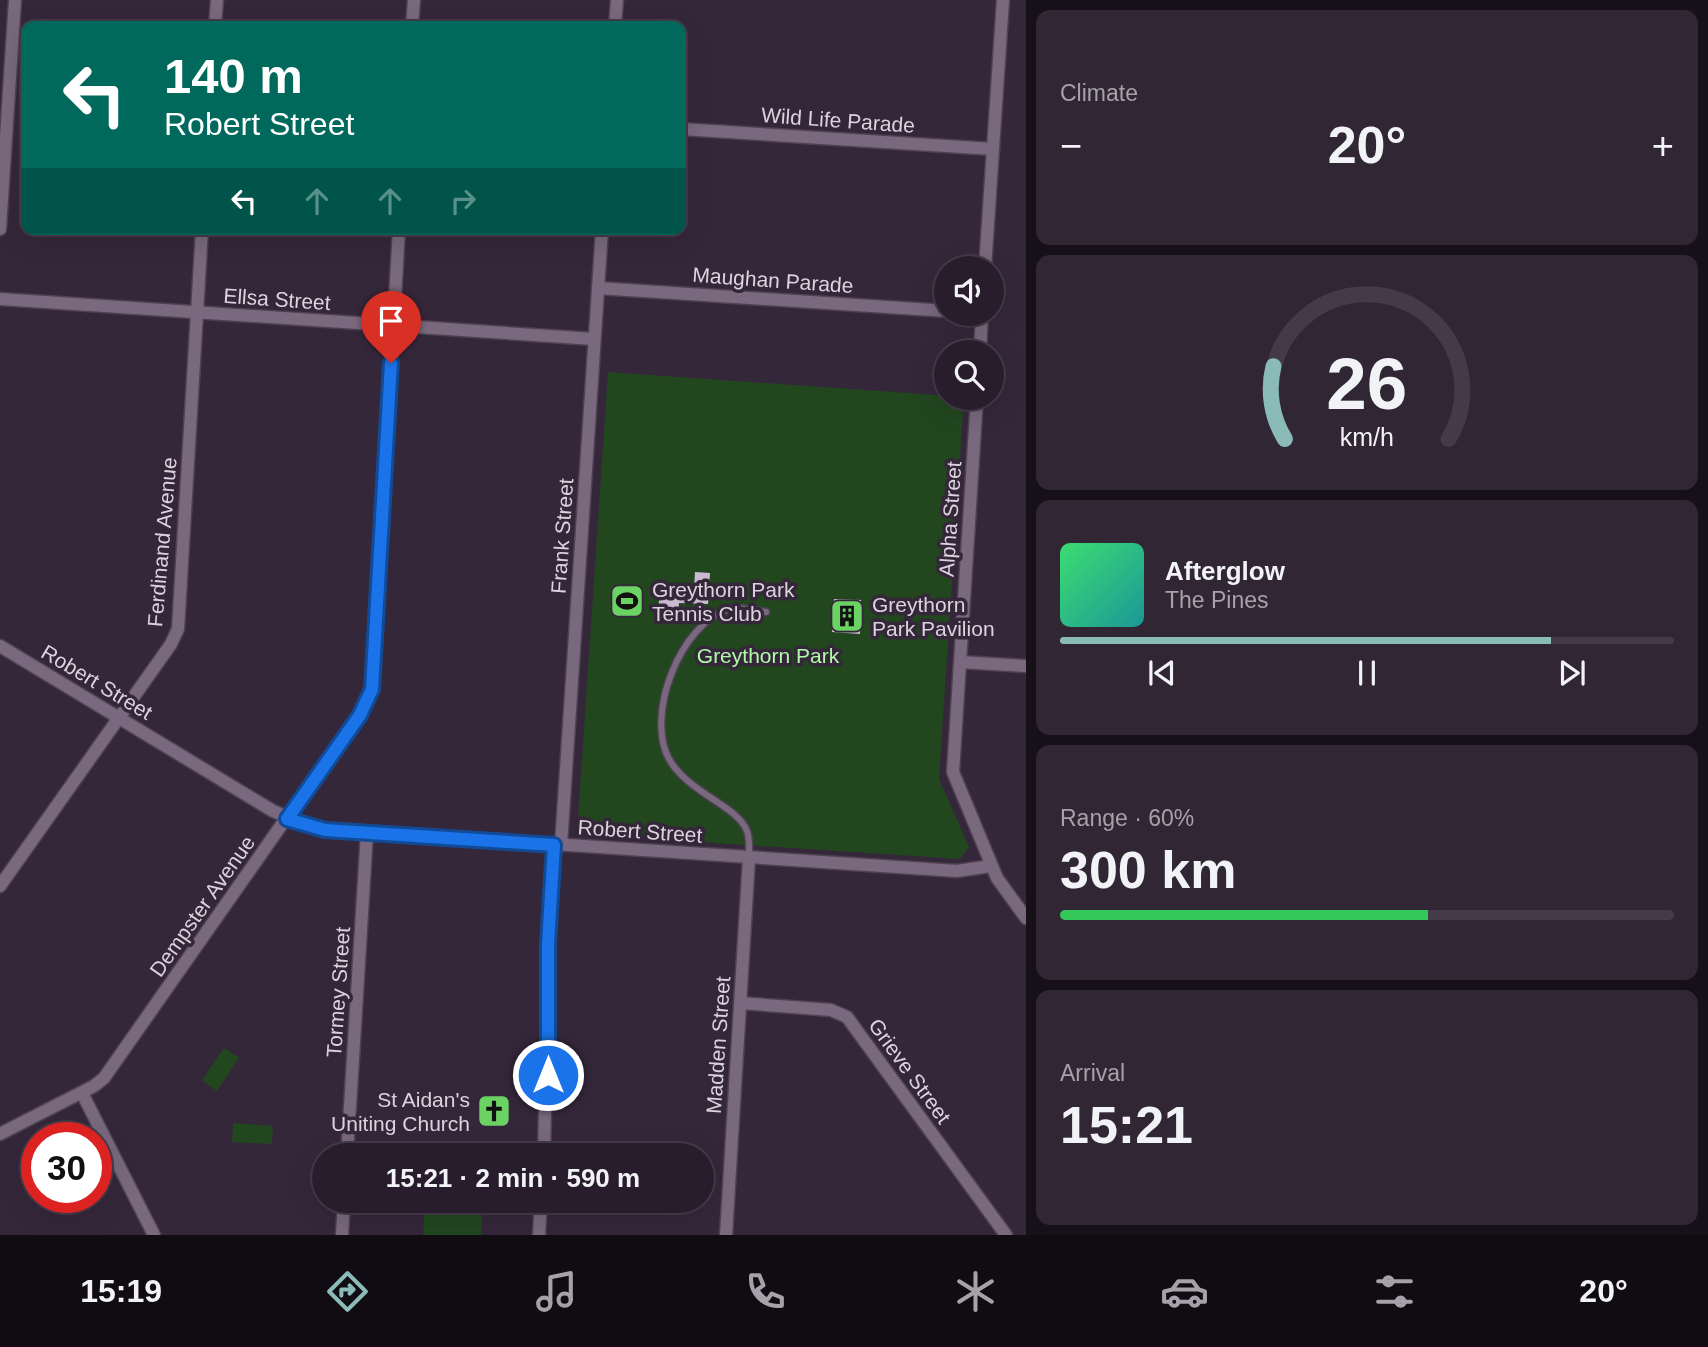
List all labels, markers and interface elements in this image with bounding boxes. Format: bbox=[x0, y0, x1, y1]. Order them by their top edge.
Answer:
icon: left bbox=[49, 49, 140, 140]
text: 140 m bbox=[164, 49, 303, 103]
text: Climate bbox=[1060, 80, 1138, 106]
street label: Wild Life Parade bbox=[760, 103, 916, 137]
text: Robert Street bbox=[164, 106, 354, 142]
text: 20° bbox=[1328, 116, 1406, 174]
text: − bbox=[1060, 125, 1082, 167]
text: + bbox=[1652, 125, 1674, 167]
icon: left bbox=[225, 182, 263, 220]
icon: ahead bbox=[298, 182, 336, 220]
icon: ahead bbox=[371, 182, 409, 220]
icon: right bbox=[444, 182, 482, 220]
map controls bbox=[934, 256, 1004, 410]
button: sound bbox=[934, 256, 1004, 326]
street label: Maughan Parade bbox=[692, 263, 854, 297]
street label: Ellsa Street bbox=[223, 284, 332, 314]
pin bbox=[361, 291, 421, 363]
icon: arrive bbox=[372, 302, 410, 340]
button: search bbox=[934, 340, 1004, 410]
text: 26 bbox=[1327, 343, 1407, 424]
text: km/h bbox=[1340, 422, 1394, 450]
street label: Ferdinand Avenue bbox=[143, 456, 181, 628]
street label: Alpha Street bbox=[934, 460, 966, 577]
street label: Frank Street bbox=[546, 477, 578, 594]
text: Afterglow bbox=[1165, 556, 1285, 586]
place label: Greythorn Park Tennis Club bbox=[652, 578, 795, 625]
sports icon: Greythorn Park Tennis Club bbox=[608, 582, 646, 620]
text: The Pines bbox=[1165, 587, 1269, 613]
place label: Greythorn Park Pavilion bbox=[872, 593, 995, 640]
building icon: Greythorn Park Pavilion bbox=[828, 597, 866, 635]
street label: Robert Street bbox=[38, 640, 157, 724]
park label: Greythorn Park bbox=[697, 644, 840, 667]
icon: previous bbox=[1143, 654, 1181, 692]
icon: pause bbox=[1348, 654, 1386, 692]
icon: next bbox=[1553, 654, 1591, 692]
text: Range · 60% bbox=[1060, 805, 1194, 831]
street label: Robert Street bbox=[577, 815, 703, 847]
street label: Dempster Avenue bbox=[145, 831, 259, 981]
text: 300 km bbox=[1060, 841, 1236, 899]
street label: Tormey Street bbox=[322, 926, 354, 1058]
street label: Madden Street bbox=[702, 975, 734, 1115]
street label: Grieve Street bbox=[864, 1014, 956, 1128]
position arrow bbox=[511, 1038, 585, 1112]
text: Arrival bbox=[1060, 1060, 1125, 1086]
place label: St Aidan's Uniting Church bbox=[331, 1088, 470, 1135]
church icon: St Aidan's Uniting Church bbox=[475, 1092, 513, 1130]
text: 15:21 bbox=[1060, 1096, 1193, 1154]
speed limit sign: 30 bbox=[21, 1122, 112, 1213]
text: 15:21 · 2 min · 590 m bbox=[386, 1163, 640, 1193]
icon: directions bbox=[323, 1267, 372, 1316]
icon: music bbox=[532, 1267, 581, 1316]
icon: phone bbox=[741, 1267, 790, 1316]
icon: climate bbox=[951, 1267, 1000, 1316]
icon: car bbox=[1160, 1267, 1209, 1316]
icon: filters bbox=[1370, 1267, 1419, 1316]
text: 15:19 bbox=[80, 1273, 162, 1309]
text: 20° bbox=[1579, 1273, 1628, 1309]

